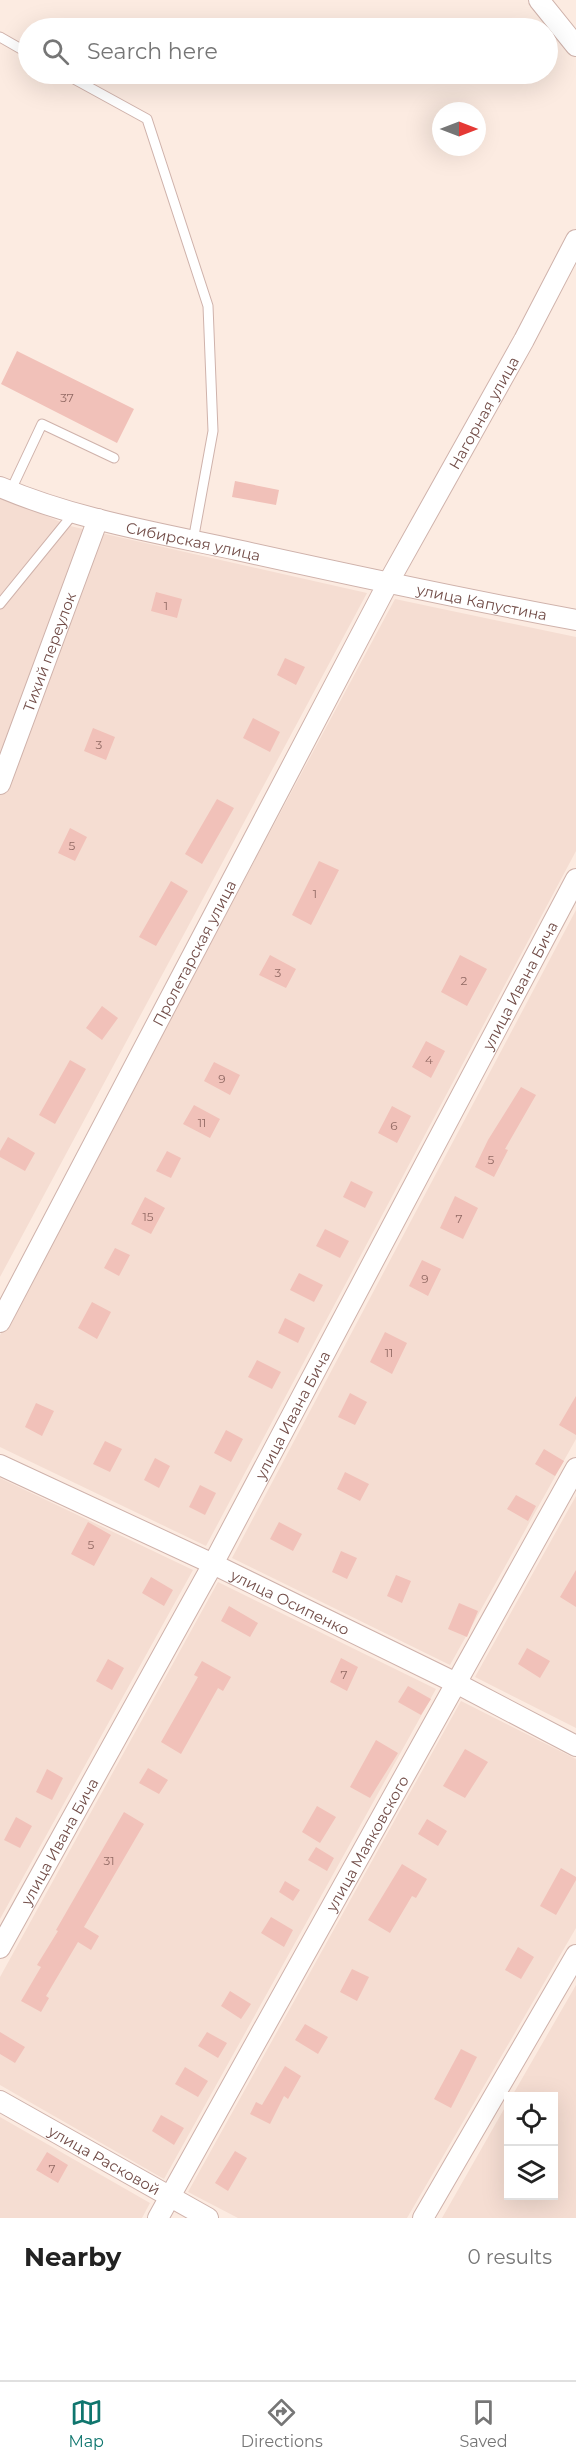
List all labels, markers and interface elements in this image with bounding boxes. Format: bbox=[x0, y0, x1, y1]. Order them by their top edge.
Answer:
search box bbox=[18, 18, 558, 84]
icon: search bbox=[39, 35, 72, 68]
text: Search here bbox=[87, 38, 218, 65]
north arrow bbox=[432, 102, 486, 156]
street label: Нагорная улица bbox=[444, 353, 523, 472]
house number: 37 bbox=[60, 390, 74, 405]
street label: Сибирская улица bbox=[124, 517, 262, 564]
street label: улица Капустина bbox=[414, 579, 549, 624]
street label: Тихий переулок bbox=[18, 589, 80, 714]
house number: 1 bbox=[164, 598, 168, 613]
house number: 3 bbox=[96, 737, 103, 752]
house number: 5 bbox=[69, 838, 76, 853]
street label: Пролетарская улица bbox=[148, 876, 240, 1029]
house number: 1 bbox=[313, 886, 317, 901]
street label: улица Ивана Бича bbox=[477, 918, 561, 1054]
house number: 3 bbox=[275, 965, 282, 980]
house number: 2 bbox=[461, 973, 468, 988]
house number: 4 bbox=[425, 1052, 433, 1067]
house number: 9 bbox=[218, 1071, 226, 1086]
house number: 11 bbox=[198, 1115, 206, 1130]
house number: 6 bbox=[390, 1118, 398, 1133]
house number: 5 bbox=[488, 1152, 495, 1167]
house number: 15 bbox=[142, 1209, 154, 1224]
house number: 7 bbox=[455, 1211, 463, 1226]
house number: 9 bbox=[421, 1271, 429, 1286]
house number: 11 bbox=[385, 1345, 393, 1360]
street label: улица Ивана Бича bbox=[250, 1347, 334, 1483]
house number: 5 bbox=[88, 1537, 95, 1552]
street label: улица Осипенко bbox=[227, 1564, 353, 1639]
house number: 7 bbox=[340, 1667, 348, 1682]
street label: улица Маяковского bbox=[321, 1772, 412, 1916]
street label: улица Ивана Бича bbox=[16, 1774, 102, 1909]
house number: 31 bbox=[103, 1853, 115, 1868]
map controls bbox=[504, 2092, 558, 2200]
button: locate bbox=[504, 2092, 558, 2146]
street label: улица Расковой bbox=[44, 2120, 164, 2199]
button: layers bbox=[504, 2146, 558, 2200]
house number: 7 bbox=[48, 2161, 56, 2176]
text: Nearby bbox=[24, 2241, 121, 2273]
text: 0 results bbox=[467, 2245, 552, 2269]
tab: Map bbox=[68, 2396, 104, 2451]
tab: Directions bbox=[241, 2396, 323, 2451]
tab: Saved bbox=[460, 2396, 508, 2451]

